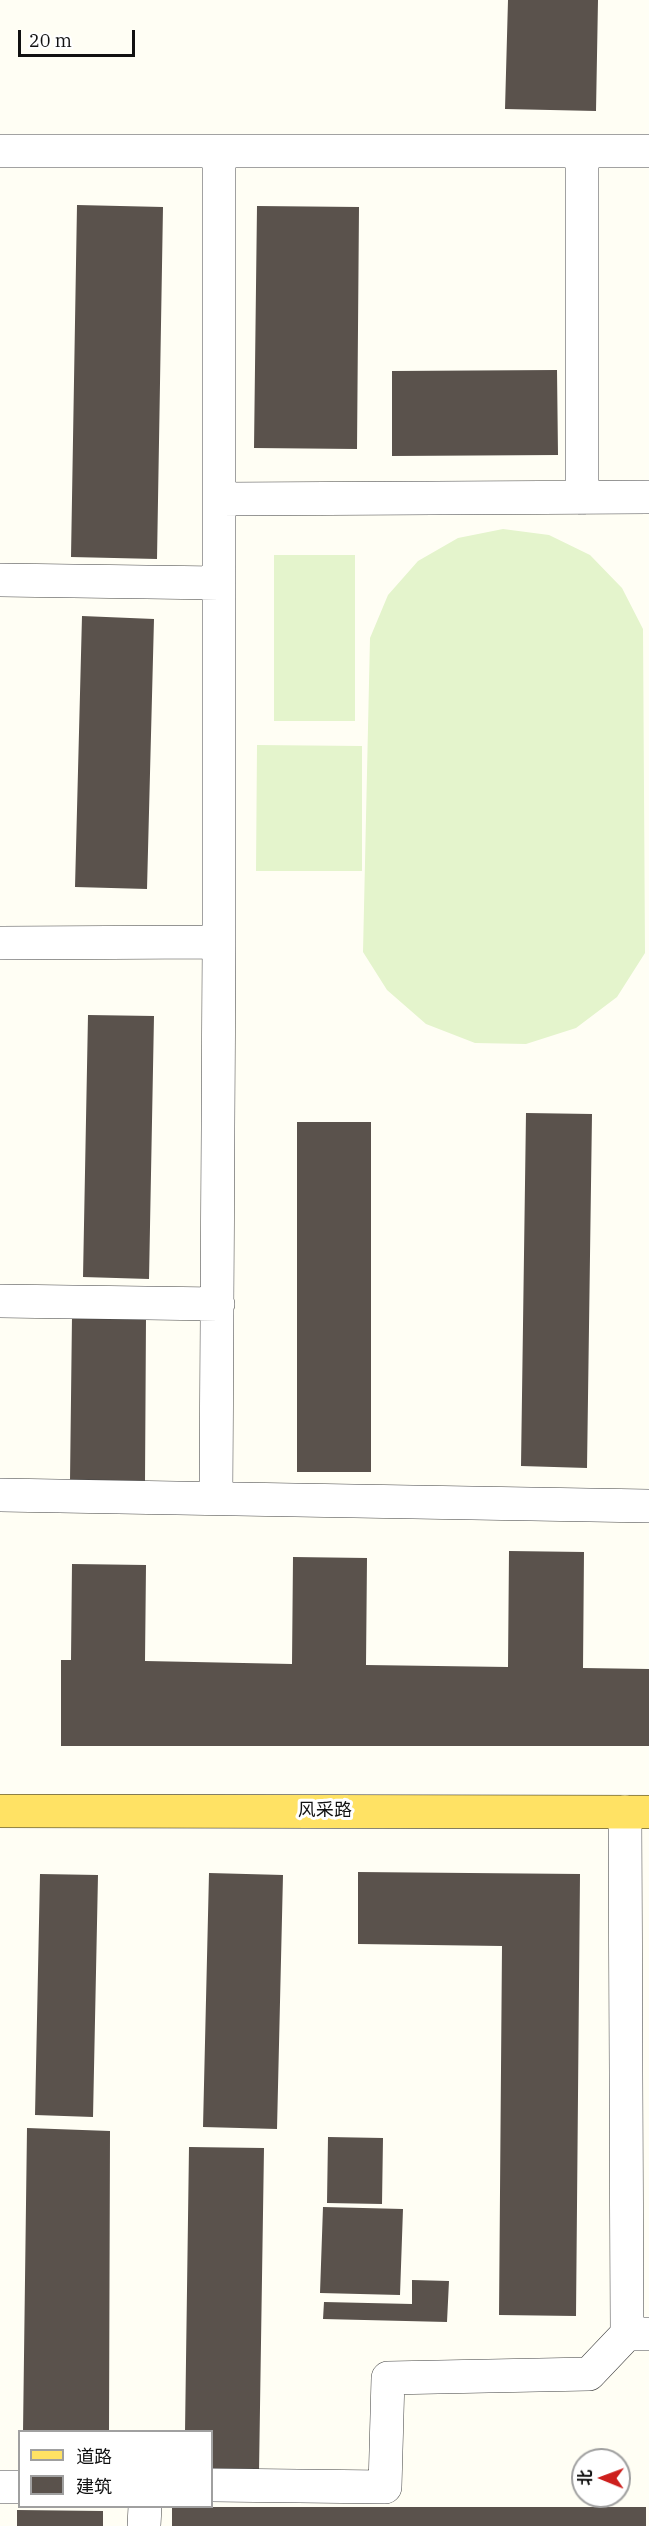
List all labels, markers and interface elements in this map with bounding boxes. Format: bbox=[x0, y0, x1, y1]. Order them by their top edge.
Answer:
scale bar bbox=[21, 18, 138, 56]
text: 20 m bbox=[29, 29, 72, 52]
street label: 风采路 bbox=[298, 1800, 352, 1822]
legend bbox=[18, 2430, 213, 2508]
text: 道路 bbox=[76, 2445, 112, 2468]
north arrow bbox=[571, 2448, 631, 2508]
text: 北 bbox=[575, 2470, 595, 2486]
text: 建筑 bbox=[76, 2475, 112, 2498]

